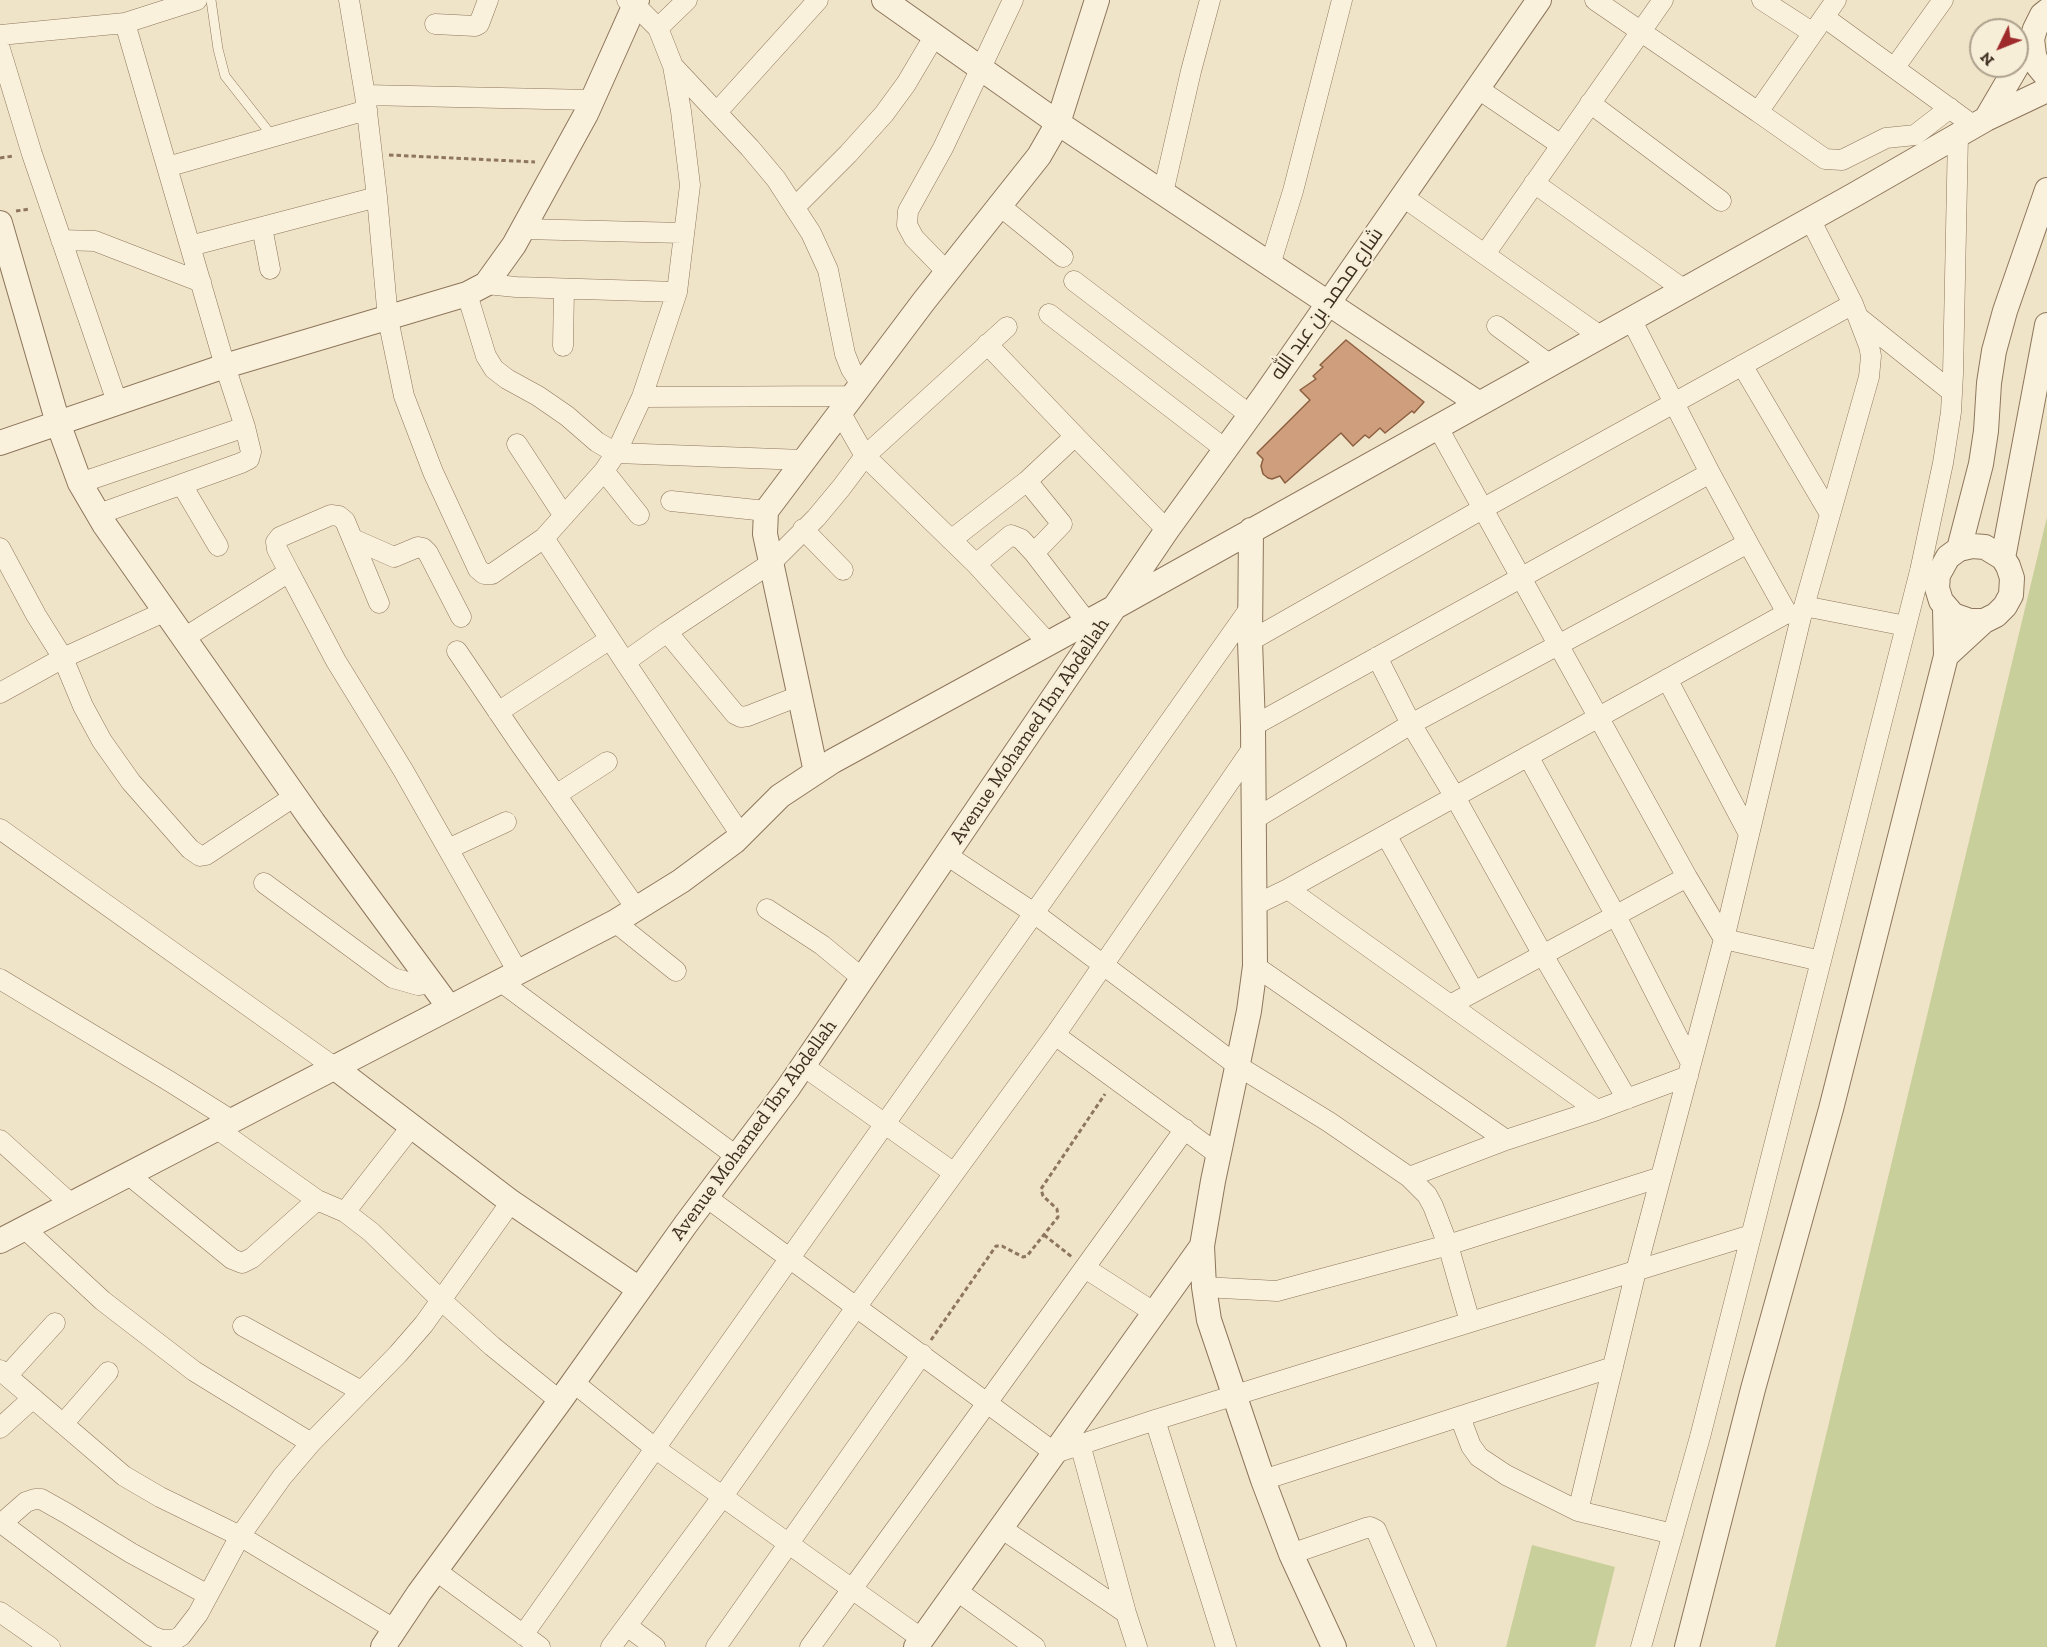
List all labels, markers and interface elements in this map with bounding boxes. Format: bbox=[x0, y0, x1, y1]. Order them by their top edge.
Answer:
north arrow bbox=[1969, 18, 2029, 78]
text: N bbox=[1976, 48, 1998, 70]
street label: شارع محمد بن عبد الله bbox=[1265, 223, 1389, 385]
street label: Avenue Mohamed Ibn Abdellah bbox=[945, 614, 1115, 848]
street label: Avenue Mohamed Ibn Abdellah bbox=[666, 1015, 842, 1245]

